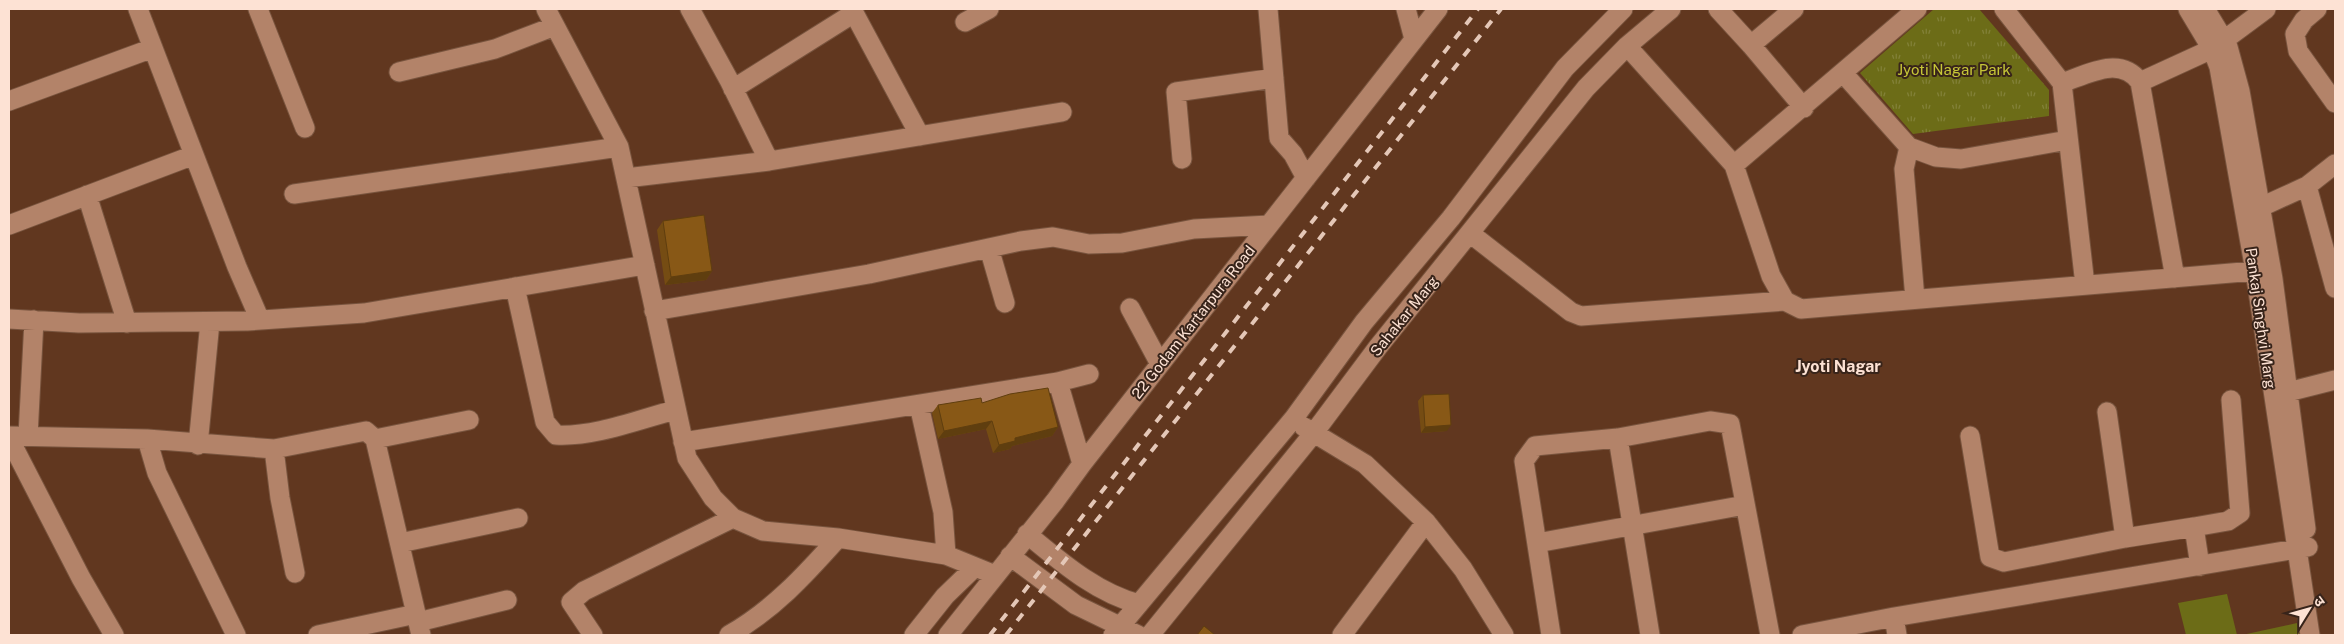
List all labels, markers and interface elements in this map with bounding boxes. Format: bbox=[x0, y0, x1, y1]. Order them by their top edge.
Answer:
park label: Jyoti Nagar Park bbox=[1897, 61, 2011, 78]
street label: 22 Godam Kartarpura Road bbox=[1128, 242, 1258, 402]
street label: Pankaj Singhvi Marg bbox=[2243, 246, 2279, 390]
street label: Sahakar Marg bbox=[1367, 273, 1441, 359]
district label: Jyoti Nagar bbox=[1795, 357, 1881, 376]
north arrow bbox=[2284, 584, 2334, 634]
text: उ bbox=[2311, 593, 2329, 610]

